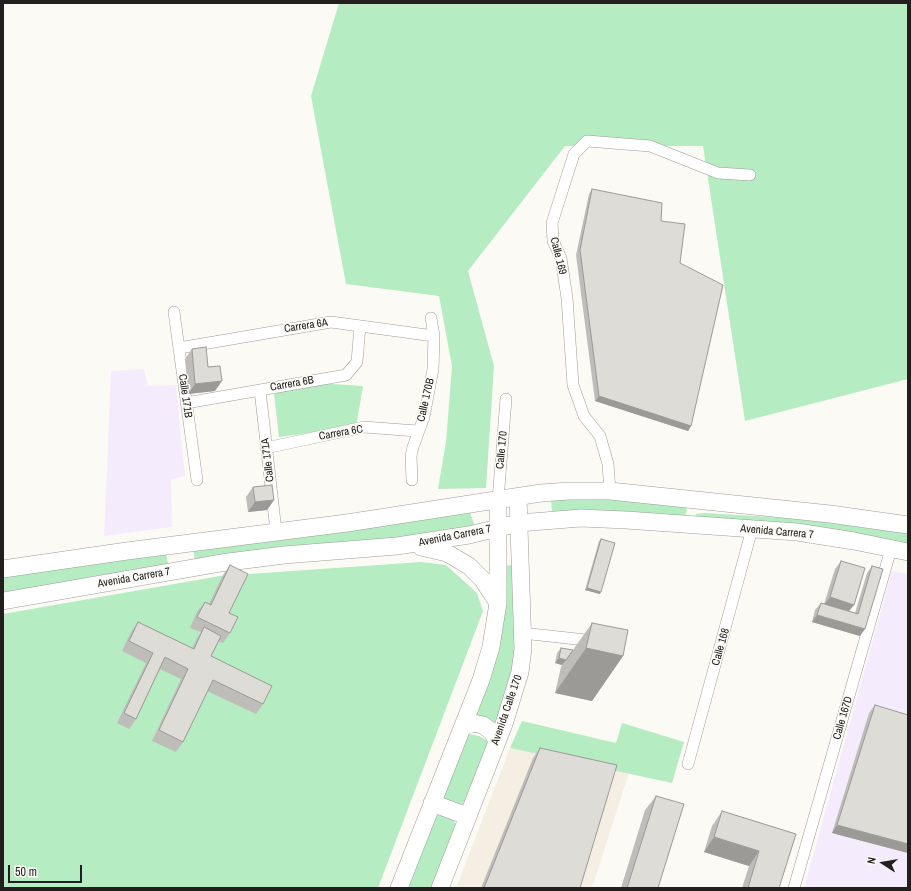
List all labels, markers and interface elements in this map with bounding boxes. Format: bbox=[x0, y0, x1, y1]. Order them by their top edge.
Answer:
street label: Calle 169 bbox=[547, 236, 569, 276]
street label: Carrera 6A bbox=[283, 316, 329, 336]
street label: Calle 171B bbox=[175, 373, 195, 419]
street label: Carrera 6B bbox=[269, 374, 315, 394]
street label: Calle 170B bbox=[415, 377, 437, 423]
street label: Carrera 6C bbox=[318, 423, 364, 443]
street label: Calle 170 bbox=[494, 430, 510, 470]
street label: Calle 171A bbox=[259, 437, 277, 483]
street label: Avenida Carrera 7 bbox=[740, 522, 814, 542]
street label: Avenida Carrera 7 bbox=[418, 523, 492, 549]
street label: Avenida Carrera 7 bbox=[97, 565, 171, 591]
street label: Calle 168 bbox=[709, 627, 733, 667]
street label: Avenida Calle 170 bbox=[489, 673, 525, 747]
street label: Calle 167D bbox=[831, 695, 855, 741]
north arrow bbox=[863, 843, 903, 883]
text: N bbox=[864, 856, 879, 865]
scale bar bbox=[10, 857, 84, 883]
text: 50 m bbox=[15, 864, 37, 880]

